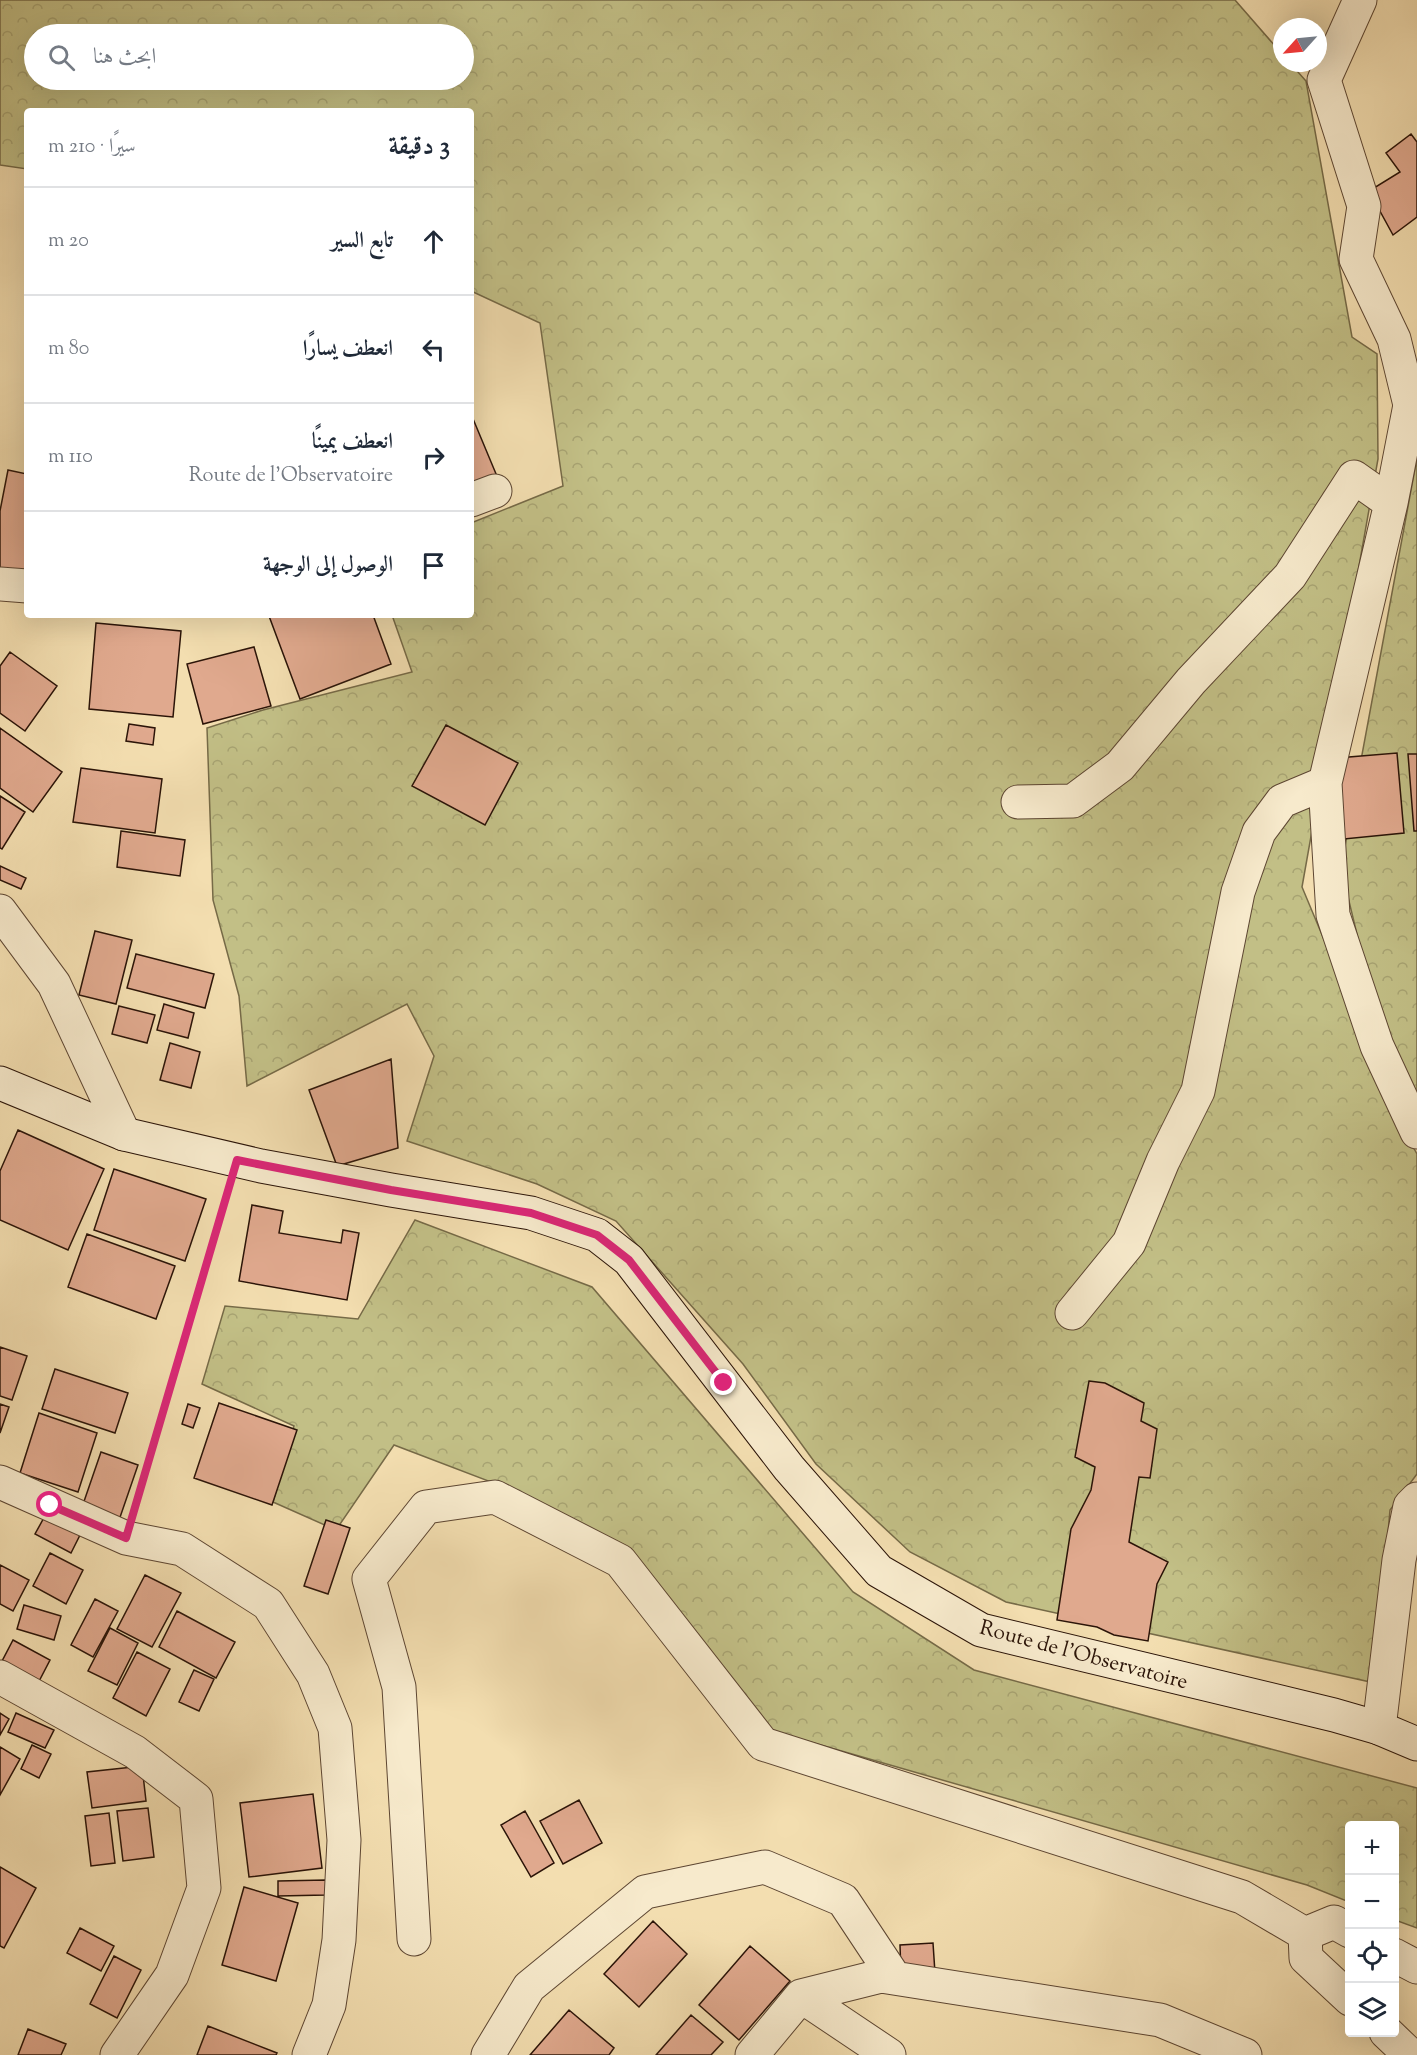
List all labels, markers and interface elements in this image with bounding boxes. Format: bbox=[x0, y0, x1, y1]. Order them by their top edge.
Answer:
north arrow bbox=[1273, 18, 1327, 72]
search box bbox=[24, 24, 474, 90]
icon: search bbox=[45, 41, 78, 74]
text: ابحث هنا bbox=[93, 42, 156, 74]
text: 3 دقيقة bbox=[389, 129, 450, 166]
text: سيرًا · 210 m bbox=[48, 133, 136, 162]
icon: ahead bbox=[417, 225, 450, 258]
text: تابع السير bbox=[331, 226, 393, 258]
text: 20 m bbox=[48, 227, 89, 256]
icon: left bbox=[417, 333, 450, 366]
text: انعطف يسارًا bbox=[303, 334, 393, 366]
text: 80 m bbox=[48, 335, 89, 364]
text: انعطف يمينًا bbox=[312, 427, 393, 459]
icon: right bbox=[417, 441, 450, 474]
text: 110 m bbox=[48, 443, 93, 472]
text: Route de l'Observatoire bbox=[189, 462, 393, 491]
icon: arrive bbox=[417, 549, 450, 582]
text: الوصول إلى الوجهة bbox=[263, 550, 393, 582]
route end bbox=[710, 1369, 736, 1395]
route start bbox=[36, 1491, 62, 1517]
street label: Route de l'Observatoire bbox=[976, 1614, 1191, 1698]
map controls bbox=[1345, 1821, 1399, 2037]
button: + bbox=[1345, 1821, 1399, 1875]
button: − bbox=[1345, 1875, 1399, 1929]
button: locate bbox=[1345, 1929, 1399, 1983]
button: layers bbox=[1345, 1983, 1399, 2037]

